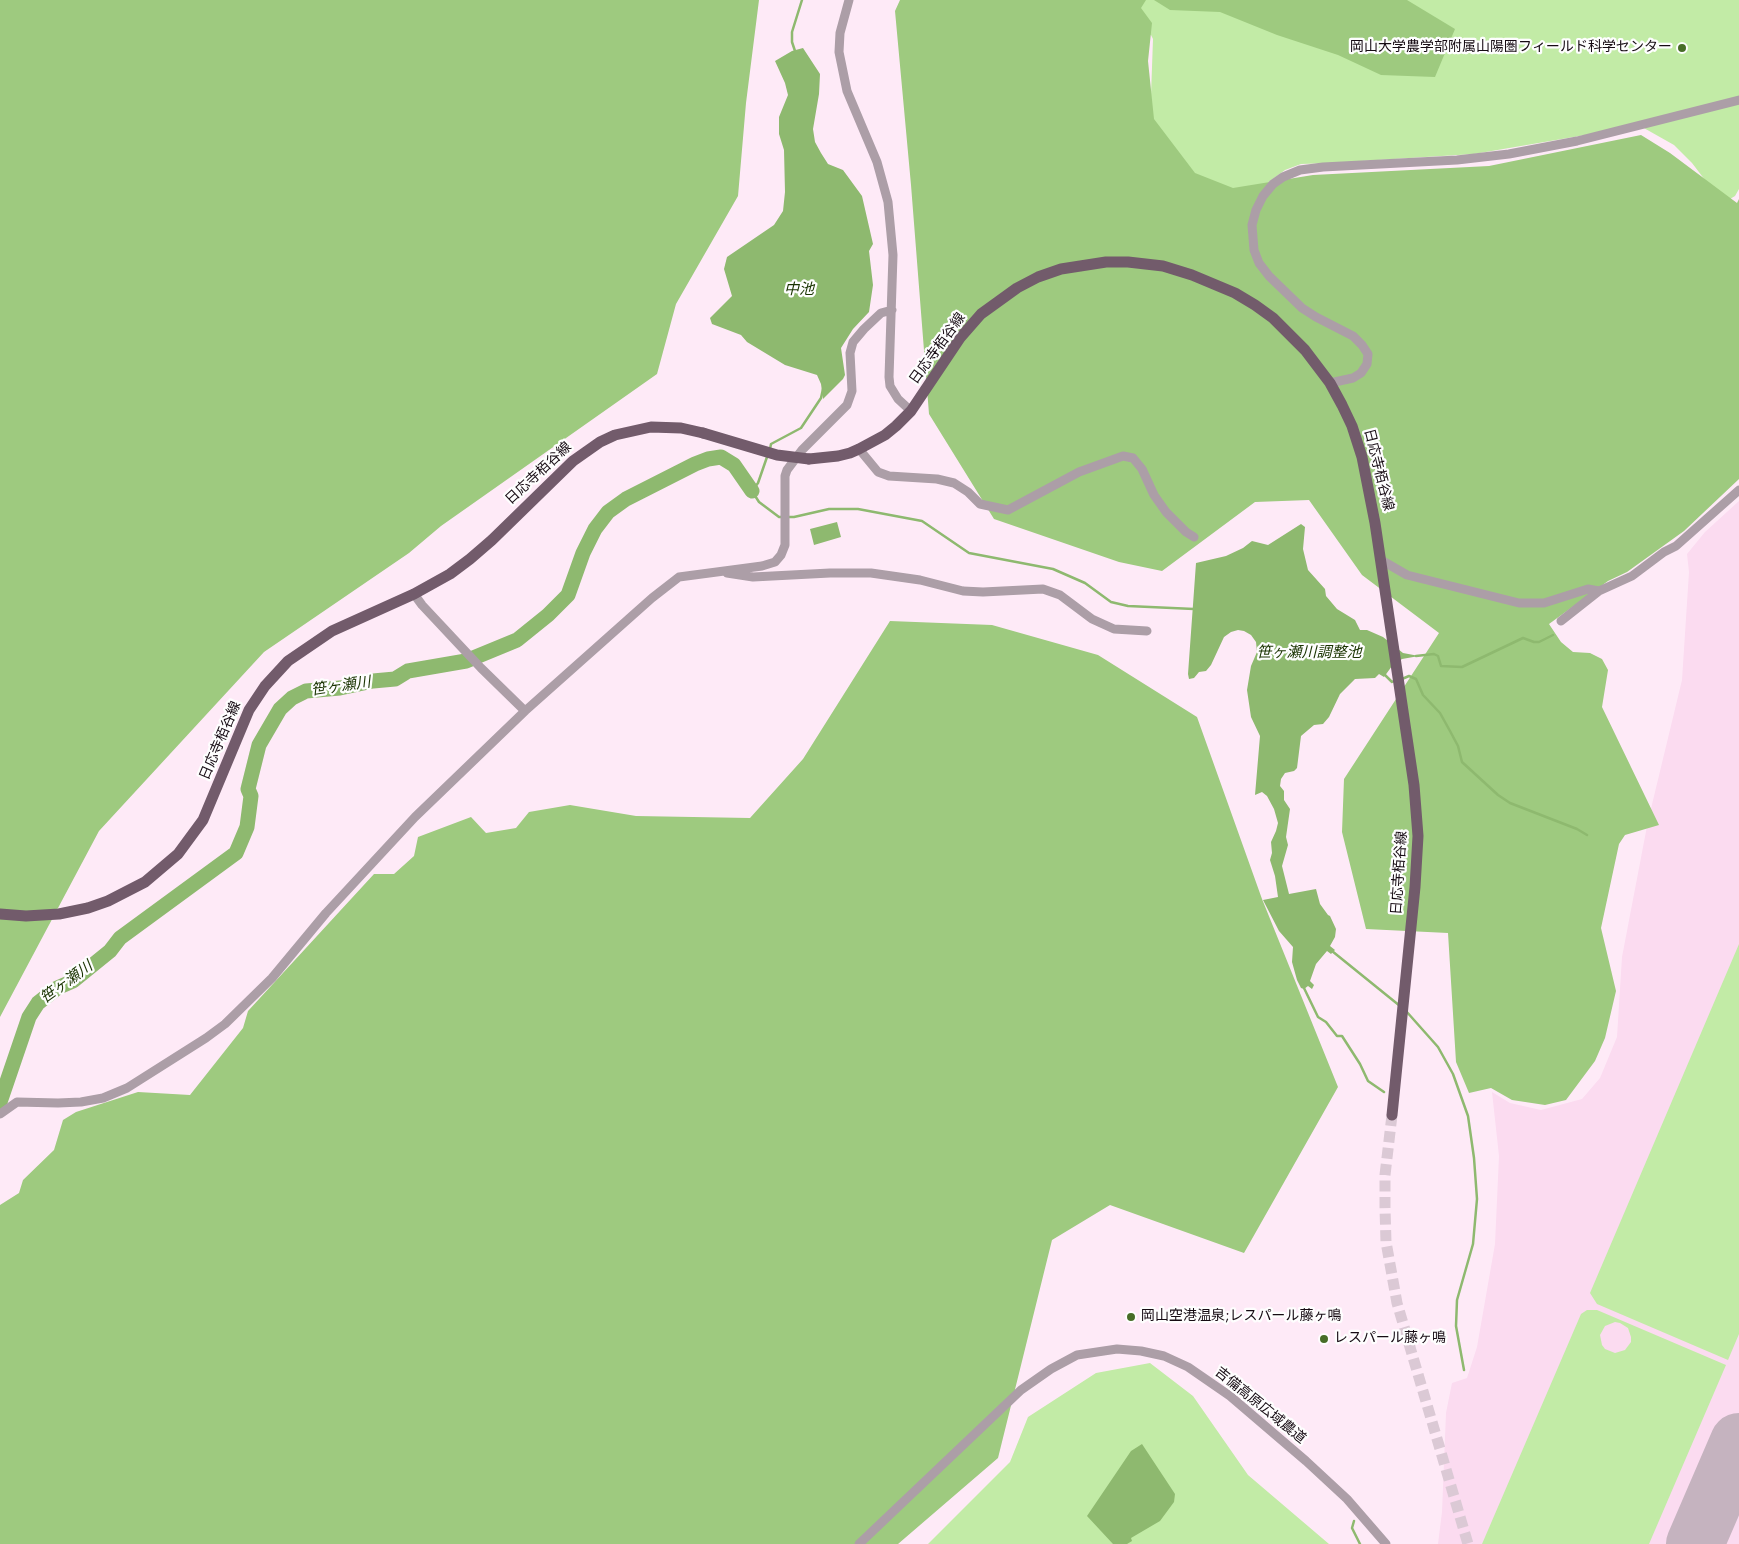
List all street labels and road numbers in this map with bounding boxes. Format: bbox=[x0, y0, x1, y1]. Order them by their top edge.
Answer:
street label: 日応寺栢谷線 bbox=[907, 310, 969, 388]
street label: 日応寺栢谷線 bbox=[1360, 427, 1396, 513]
street label: 日応寺栢谷線 bbox=[503, 439, 575, 509]
street label: 日応寺栢谷線 bbox=[197, 699, 245, 783]
street label: 日応寺栢谷線 bbox=[1389, 831, 1411, 915]
street label: 吉備高原広域農道 bbox=[1211, 1364, 1309, 1448]

